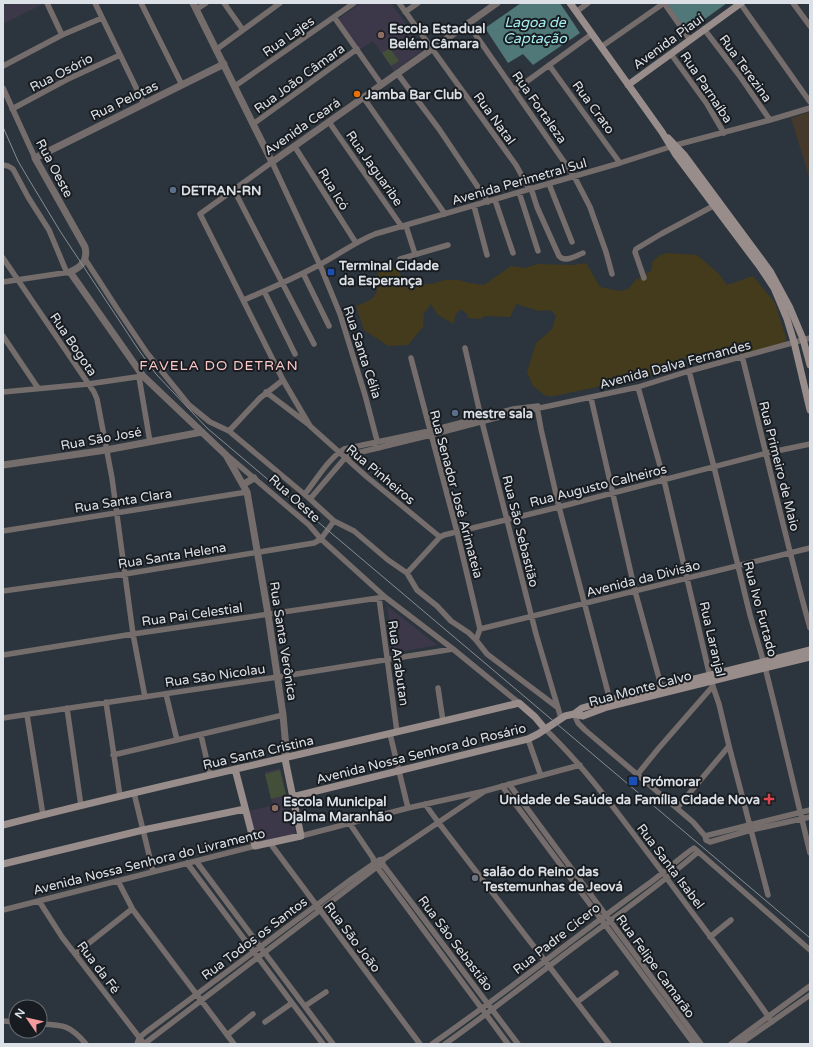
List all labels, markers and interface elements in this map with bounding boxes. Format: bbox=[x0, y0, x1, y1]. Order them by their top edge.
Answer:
street label: Avenida Piauí bbox=[630, 11, 707, 73]
street label: Rua Lajes bbox=[260, 13, 318, 60]
water label: Lagoa de Captação bbox=[503, 14, 568, 47]
place label: Escola Estadual Belém Câmara bbox=[389, 21, 486, 52]
marker: Escola Estadual Belém Câmara bbox=[376, 30, 386, 40]
street label: Rua Terezina bbox=[715, 32, 775, 105]
street label: Rua João Câmara bbox=[251, 41, 348, 117]
street label: Rua Parnaíba bbox=[676, 49, 736, 126]
street label: Rua Osório bbox=[27, 50, 96, 96]
street label: Rua Fortaleza bbox=[508, 68, 570, 147]
street label: Rua Pelotas bbox=[88, 78, 161, 124]
street label: Rua Crato bbox=[569, 78, 618, 137]
place label: Jamba Bar Club bbox=[364, 87, 462, 103]
marker: Jamba Bar Club bbox=[352, 89, 362, 99]
street label: Rua Natal bbox=[470, 89, 519, 148]
street label: Avenida Ceará bbox=[261, 95, 344, 159]
street label: Rua Jaguaribe bbox=[342, 128, 406, 209]
street label: Rua Oeste bbox=[32, 136, 76, 200]
street label: Avenida Perimetral Sul bbox=[450, 155, 589, 209]
street label: Rua Icó bbox=[314, 166, 352, 213]
place label: DETRAN-RN bbox=[181, 183, 261, 199]
marker: DETRAN-RN bbox=[168, 185, 178, 195]
place label: Terminal Cidade da Esperança bbox=[338, 258, 439, 289]
marker: Terminal Cidade da Esperança bbox=[326, 267, 336, 277]
street label: Rua Santa Célia bbox=[340, 304, 385, 401]
street label: Rua Bogota bbox=[46, 310, 100, 379]
street label: Avenida Dalva Fernandes bbox=[598, 337, 753, 393]
district label: FAVELA DO DETRAN bbox=[139, 357, 299, 374]
street label: Rua Primeiro de Maio bbox=[755, 400, 803, 533]
place label: mestre sala bbox=[463, 406, 533, 422]
street label: Rua Senador José Arimateia bbox=[426, 408, 486, 580]
marker: mestre sala bbox=[450, 408, 460, 418]
street label: Rua São José bbox=[59, 424, 143, 454]
street label: Rua Pinheiros bbox=[343, 441, 418, 508]
street label: Rua Augusto Calheiros bbox=[528, 461, 668, 511]
street label: Rua Oeste bbox=[265, 471, 323, 526]
street label: Rua São Sebastião bbox=[498, 474, 542, 589]
street label: Rua Santa Clara bbox=[73, 485, 173, 517]
street label: Rua Santa Helena bbox=[117, 540, 227, 572]
street label: Avenida da Divisão bbox=[585, 557, 702, 601]
street label: Rua Ivo Furtado bbox=[740, 560, 780, 659]
street label: Rua Santa Verônica bbox=[266, 580, 300, 702]
street label: Rua Pai Celestial bbox=[141, 600, 244, 630]
street label: Rua Laranjal bbox=[696, 600, 728, 678]
street label: Rua Arabutan bbox=[384, 619, 412, 707]
street label: Rua São Nicolau bbox=[164, 661, 266, 691]
street label: Rua Monte Calvo bbox=[587, 668, 694, 710]
street label: Avenida Nossa Senhora do Rosário bbox=[315, 720, 528, 788]
street label: Rua Santa Cristina bbox=[201, 732, 315, 774]
place label: Prómorar bbox=[642, 774, 701, 790]
marker: Prómorar bbox=[627, 775, 639, 787]
place label: Unidade de Saúde da Família Cidade Nova bbox=[499, 792, 760, 808]
marker: Unidade de Saúde da Família Cidade Nova bbox=[763, 793, 775, 805]
place label: Escola Municipal Djalma Maranhão bbox=[283, 794, 392, 825]
marker: Escola Municipal Djalma Maranhão bbox=[270, 803, 280, 813]
street label: Rua Santa Isabel bbox=[633, 821, 707, 912]
street label: Avenida Nossa Senhora do Livramento bbox=[31, 825, 267, 899]
place label: salão do Reino das Testemunhas de Jeová bbox=[482, 864, 623, 895]
marker: salão do Reino das Testemunhas de Jeová bbox=[470, 873, 480, 883]
street label: Rua São Sebastião bbox=[414, 893, 496, 994]
street label: Rua Todos os Santos bbox=[199, 894, 311, 984]
street label: Rua São João bbox=[321, 899, 384, 976]
street label: Rua Padre Cícero bbox=[510, 900, 604, 978]
street label: Rua Felipe Camarão bbox=[612, 912, 698, 1021]
street label: Rua da Fé bbox=[73, 938, 123, 997]
north arrow bbox=[8, 999, 48, 1039]
text: N bbox=[12, 1006, 28, 1021]

